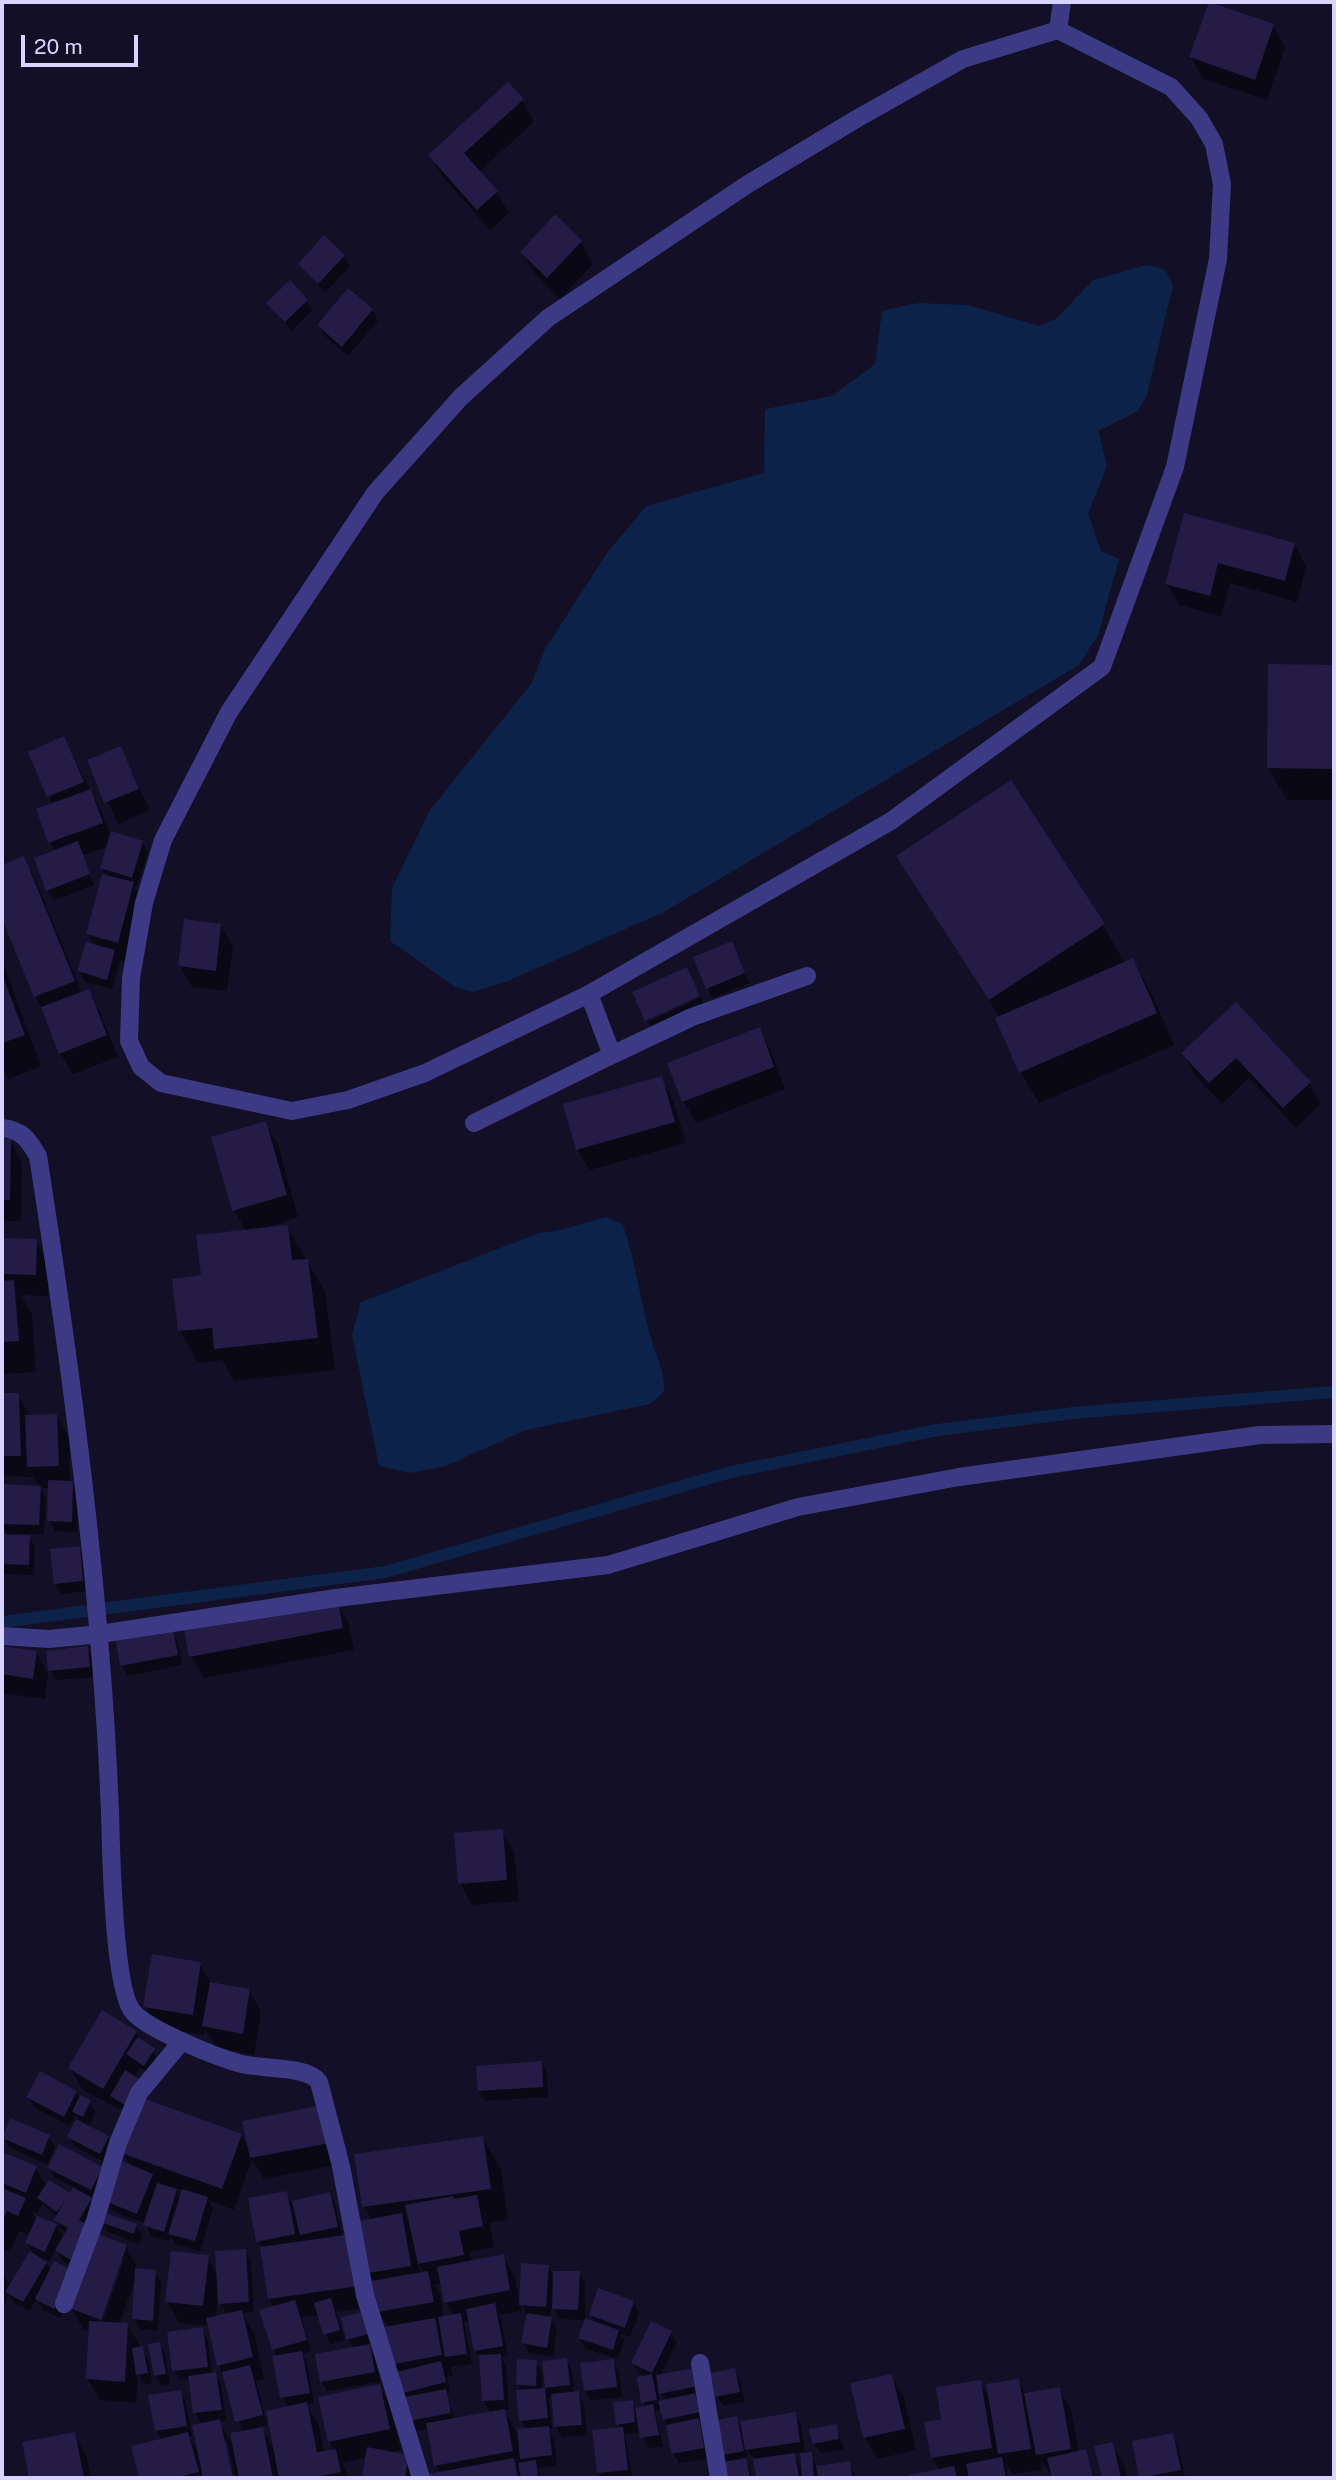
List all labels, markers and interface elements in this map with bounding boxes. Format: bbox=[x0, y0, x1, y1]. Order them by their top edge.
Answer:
scale bar bbox=[24, 21, 142, 65]
text: 20 m bbox=[34, 34, 83, 59]

